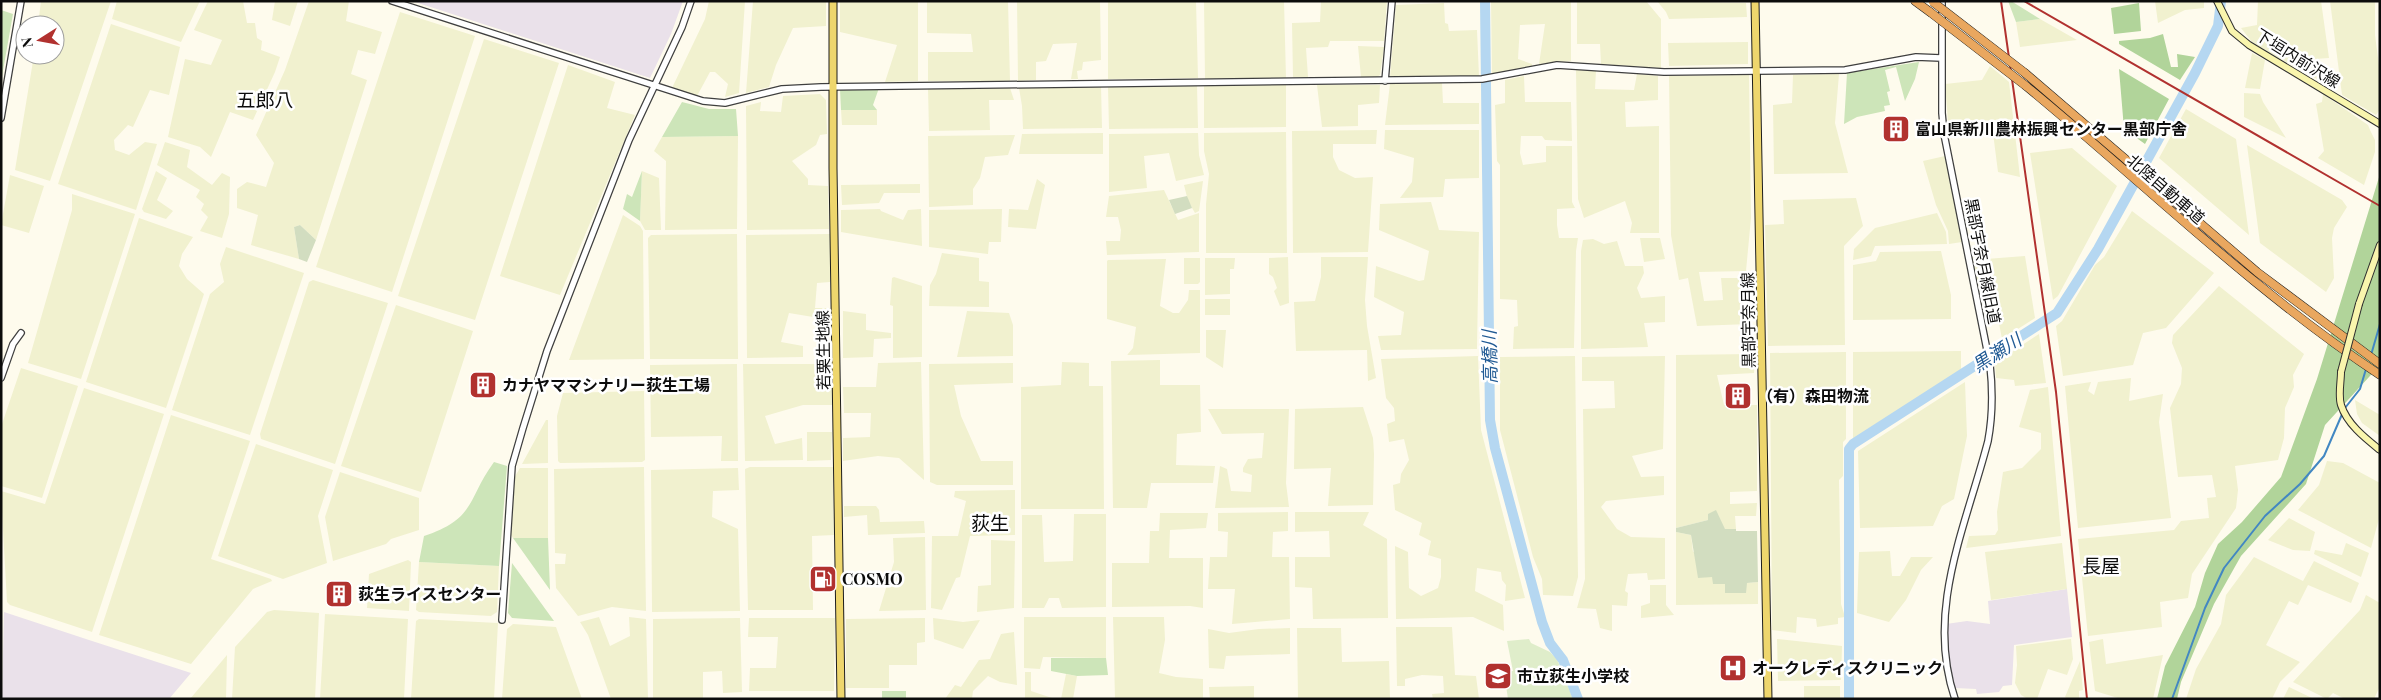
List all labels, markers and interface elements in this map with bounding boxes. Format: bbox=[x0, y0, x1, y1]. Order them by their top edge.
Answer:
north arrow bbox=[15, 15, 65, 65]
street label: 下垣内前沢線 bbox=[2252, 23, 2345, 92]
text: N bbox=[16, 36, 37, 49]
district label: 五郎八 bbox=[236, 86, 294, 112]
building icon: 富山県新川農林振興センター黒部庁舎 bbox=[1881, 114, 1911, 144]
place label: 富山県新川農林振興センター黒部庁舎 bbox=[1915, 118, 2187, 139]
street label: 北陸自動車道 bbox=[2123, 149, 2209, 228]
street label: 黒部宇奈月線旧道 bbox=[1961, 196, 2006, 326]
street label: 黒部宇奈月線 bbox=[1736, 272, 1759, 368]
street label: 若栗生地線 bbox=[811, 310, 834, 390]
water label: 黒瀬川 bbox=[1967, 326, 2027, 377]
water label: 高橋川 bbox=[1476, 328, 1501, 384]
building icon: カナヤママシナリー荻生工場 bbox=[468, 370, 498, 400]
place label: カナヤママシナリー荻生工場 bbox=[502, 374, 710, 395]
building icon: （有）森田物流 bbox=[1723, 381, 1753, 411]
place label: （有）森田物流 bbox=[1757, 385, 1869, 406]
district label: 荻生 bbox=[971, 509, 1009, 535]
district label: 長屋 bbox=[2082, 552, 2120, 578]
fuel station icon: COSMO bbox=[808, 564, 838, 594]
place label: COSMO bbox=[842, 568, 903, 589]
building icon: 荻生ライスセンター bbox=[324, 579, 354, 609]
place label: 荻生ライスセンター bbox=[358, 583, 502, 604]
hospital icon: オークレディスクリニック bbox=[1718, 653, 1748, 683]
place label: オークレディスクリニック bbox=[1752, 657, 1943, 678]
school or university icon: 市立荻生小学校 bbox=[1483, 661, 1513, 691]
place label: 市立荻生小学校 bbox=[1517, 665, 1629, 686]

